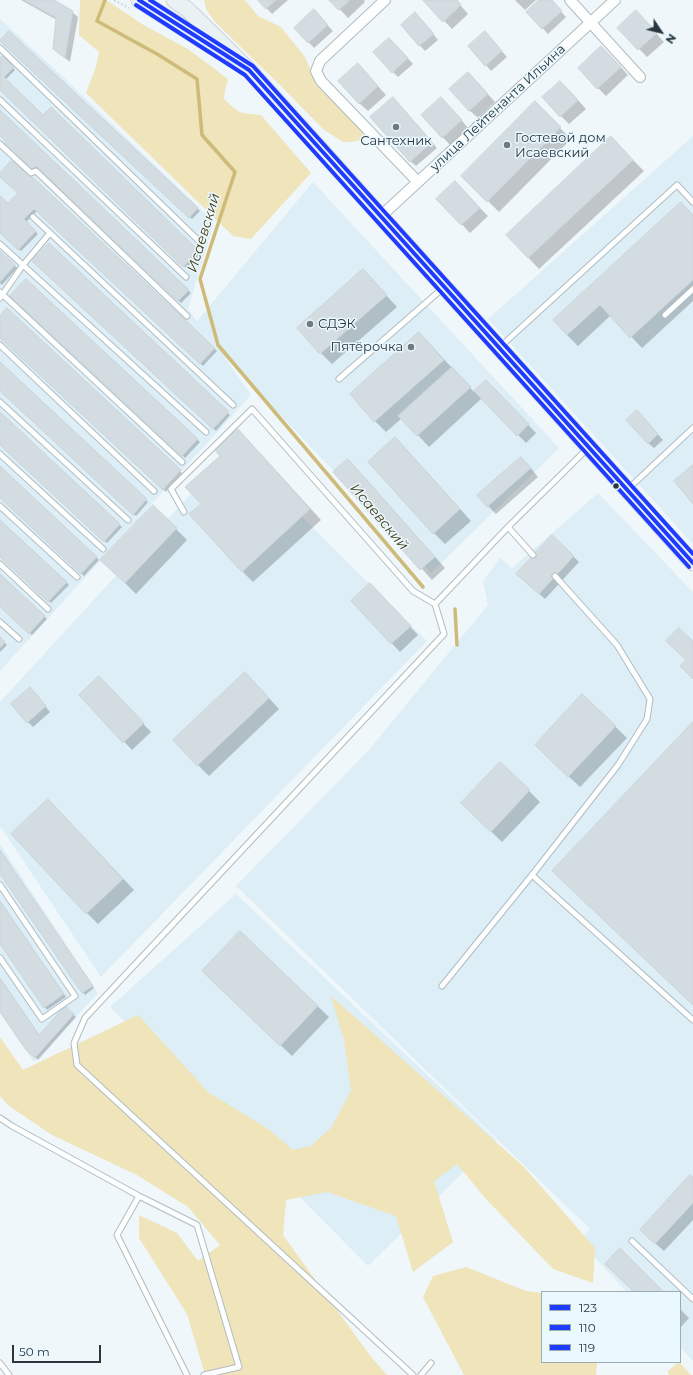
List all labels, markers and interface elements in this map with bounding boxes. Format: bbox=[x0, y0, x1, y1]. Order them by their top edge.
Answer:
north arrow bbox=[641, 12, 681, 52]
text: N bbox=[663, 31, 679, 47]
street label: улица Лейтенанта Ильина bbox=[427, 41, 569, 175]
marker: Сантехник bbox=[391, 122, 401, 132]
place label: Гостевой дом Исаевский bbox=[515, 130, 606, 161]
place label: Сантехник bbox=[360, 133, 432, 149]
marker: Гостевой дом Исаевский bbox=[502, 140, 512, 150]
water label: Исаевский bbox=[184, 191, 224, 275]
place label: СДЭК bbox=[318, 316, 356, 332]
marker: СДЭК bbox=[305, 319, 315, 329]
place label: Пятёрочка bbox=[331, 339, 403, 355]
marker: Пятёрочка bbox=[406, 342, 416, 352]
water label: Исаевский bbox=[346, 480, 412, 554]
unlabelled marker bbox=[611, 481, 621, 491]
legend bbox=[541, 1291, 681, 1363]
text: 123 bbox=[579, 1300, 597, 1315]
text: 110 bbox=[579, 1320, 596, 1335]
scale bar bbox=[14, 1337, 103, 1363]
text: 119 bbox=[579, 1340, 595, 1355]
text: 50 m bbox=[19, 1344, 50, 1359]

